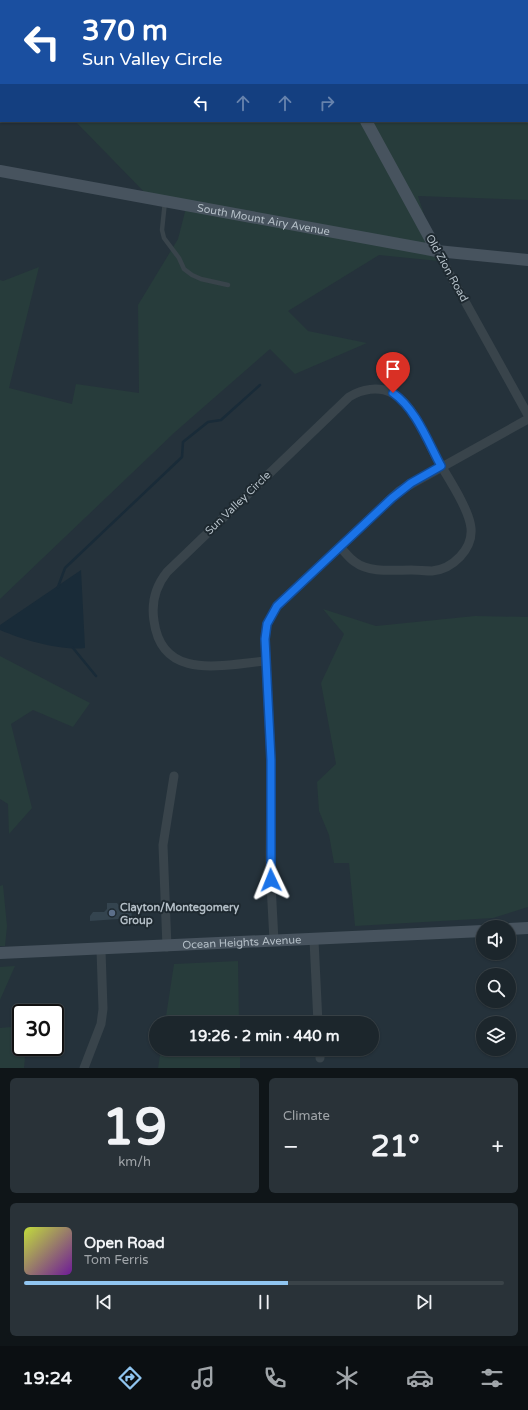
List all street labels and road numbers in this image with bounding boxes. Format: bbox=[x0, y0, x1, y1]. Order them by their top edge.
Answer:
street label: South Mount Airy Avenue bbox=[196, 201, 331, 238]
street label: Old Zion Road bbox=[423, 232, 471, 304]
street label: Sun Valley Circle bbox=[203, 469, 273, 537]
street label: Ocean Heights Avenue bbox=[182, 933, 301, 951]

